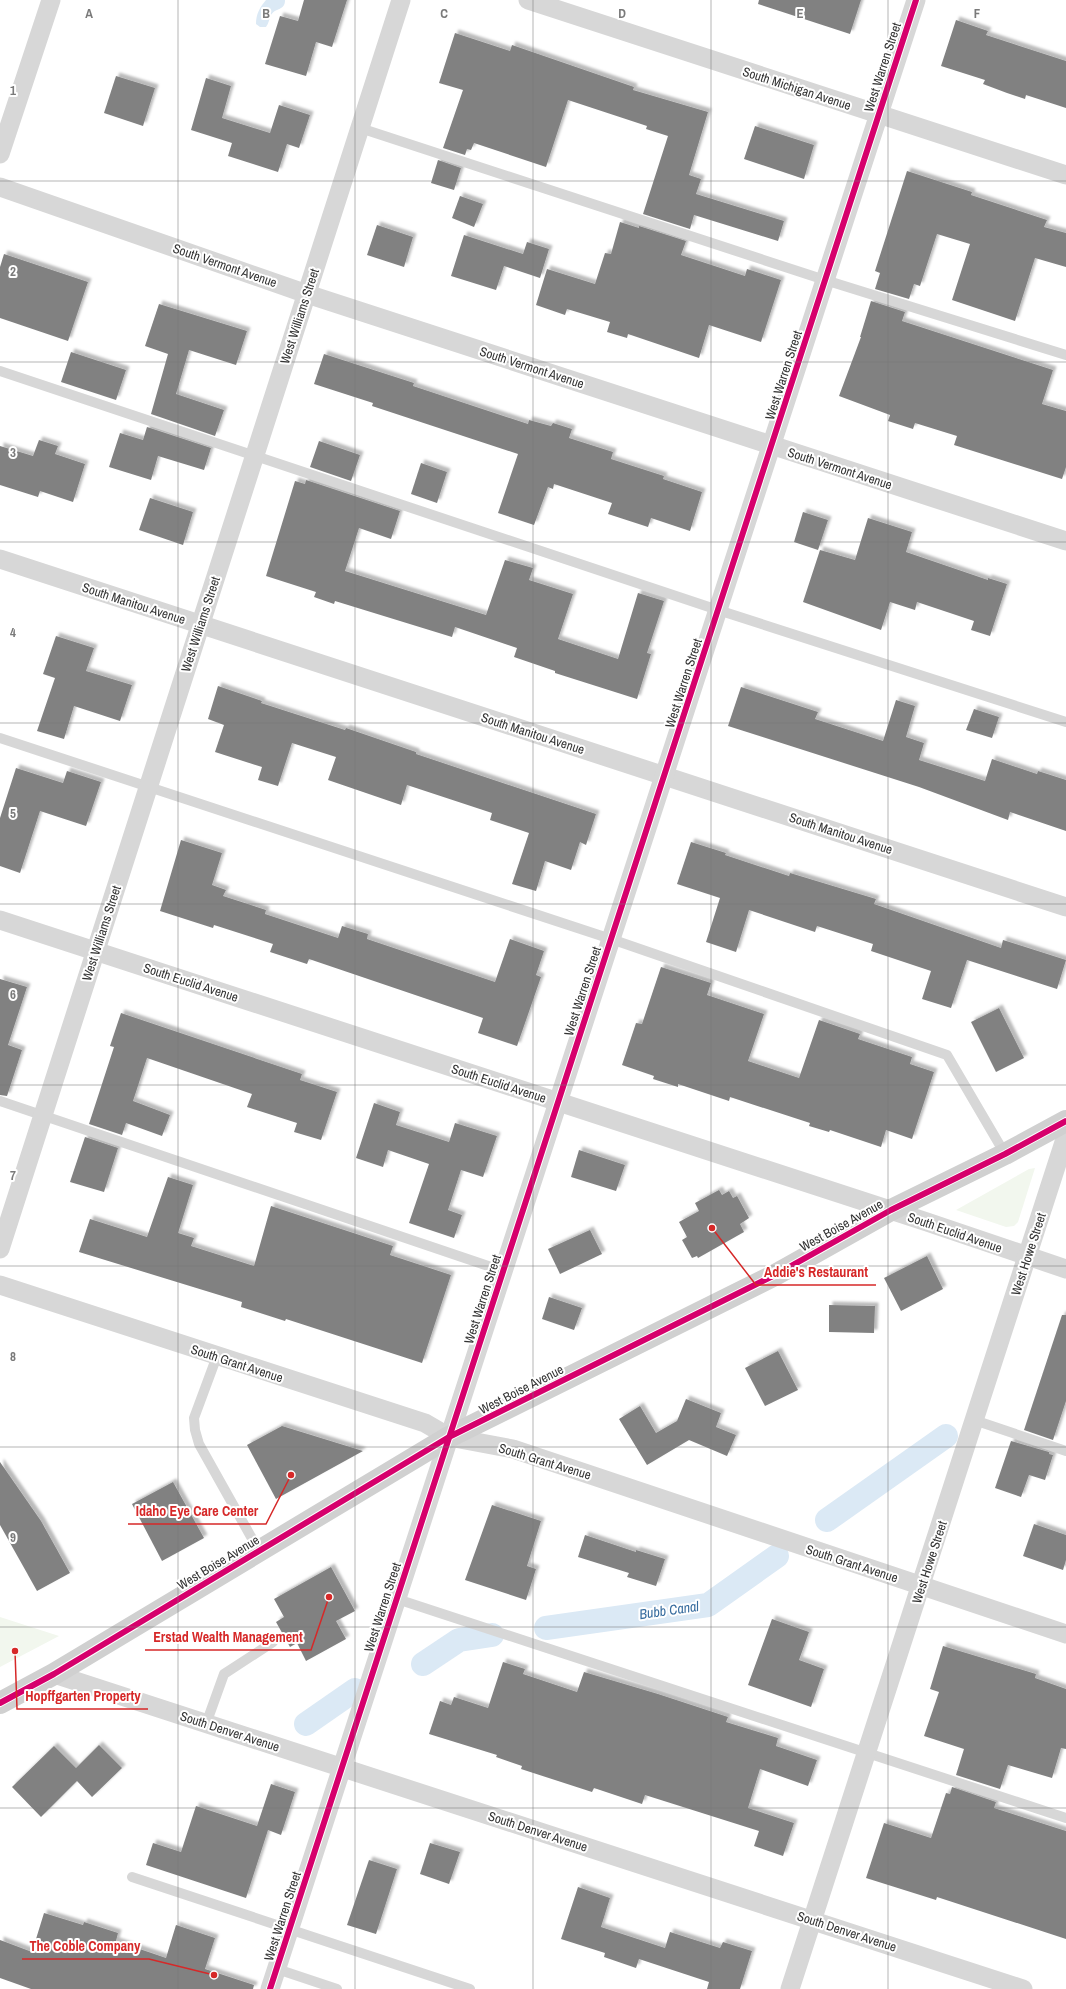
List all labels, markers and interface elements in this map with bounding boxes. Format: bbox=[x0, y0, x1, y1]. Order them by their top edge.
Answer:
text: A bbox=[85, 5, 93, 22]
text: B bbox=[262, 5, 270, 22]
text: C bbox=[440, 5, 448, 22]
text: D bbox=[618, 5, 626, 22]
text: E bbox=[796, 5, 804, 22]
text: F bbox=[974, 5, 981, 22]
street label: West Warren Street bbox=[860, 20, 905, 114]
street label: South Michigan Avenue bbox=[740, 63, 853, 114]
text: 1 bbox=[10, 82, 16, 99]
street label: South Vermont Avenue bbox=[171, 240, 279, 291]
text: 2 bbox=[10, 263, 16, 280]
street label: West Williams Street bbox=[276, 266, 323, 366]
street label: West Warren Street bbox=[761, 328, 806, 422]
street label: South Vermont Avenue bbox=[477, 343, 586, 392]
text: 3 bbox=[10, 444, 16, 461]
street label: South Vermont Avenue bbox=[785, 444, 894, 493]
street label: West Williams Street bbox=[177, 574, 224, 674]
street label: South Manitou Avenue bbox=[80, 579, 188, 628]
text: 4 bbox=[10, 624, 16, 641]
street label: West Warren Street bbox=[661, 636, 706, 730]
street label: South Manitou Avenue bbox=[479, 709, 587, 758]
text: 5 bbox=[10, 805, 16, 822]
street label: South Manitou Avenue bbox=[787, 809, 895, 858]
street label: West Williams Street bbox=[78, 883, 125, 983]
street label: West Warren Street bbox=[560, 944, 605, 1038]
street label: South Euclid Avenue bbox=[141, 959, 241, 1006]
text: 6 bbox=[10, 986, 16, 1003]
street label: South Euclid Avenue bbox=[449, 1060, 549, 1107]
text: 7 bbox=[10, 1167, 16, 1184]
street label: West Boise Avenue bbox=[797, 1196, 886, 1255]
street label: South Euclid Avenue bbox=[905, 1208, 1004, 1257]
street label: West Howe Street bbox=[1007, 1211, 1050, 1298]
street label: West Warren Street bbox=[460, 1252, 505, 1346]
callout: Addie's Restaurant bbox=[756, 1259, 876, 1285]
text: Addie's Restaurant bbox=[764, 1263, 868, 1281]
street label: South Grant Avenue bbox=[189, 1341, 285, 1386]
text: 8 bbox=[10, 1348, 16, 1365]
street label: West Boise Avenue bbox=[476, 1361, 566, 1418]
street label: South Grant Avenue bbox=[497, 1439, 593, 1484]
callout: Idaho Eye Care Center bbox=[128, 1498, 266, 1524]
text: Idaho Eye Care Center bbox=[136, 1502, 259, 1520]
street label: West Howe Street bbox=[908, 1519, 951, 1606]
text: 9 bbox=[10, 1529, 16, 1546]
street label: West Boise Avenue bbox=[174, 1531, 262, 1594]
street label: South Grant Avenue bbox=[804, 1541, 900, 1586]
street label: West Warren Street bbox=[360, 1560, 405, 1654]
water label: Bubb Canal bbox=[638, 1597, 700, 1623]
callout: Erstad Wealth Management bbox=[145, 1624, 311, 1650]
text: Erstad Wealth Management bbox=[153, 1628, 303, 1646]
callout: Hopffgarten Property bbox=[17, 1683, 148, 1709]
text: Hopffgarten Property bbox=[25, 1687, 141, 1705]
street label: South Denver Avenue bbox=[178, 1707, 282, 1756]
street label: South Denver Avenue bbox=[486, 1807, 590, 1856]
street label: West Warren Street bbox=[260, 1869, 305, 1963]
street label: South Denver Avenue bbox=[795, 1907, 899, 1956]
callout: The Coble Company bbox=[22, 1933, 149, 1959]
text: The Coble Company bbox=[30, 1937, 141, 1955]

